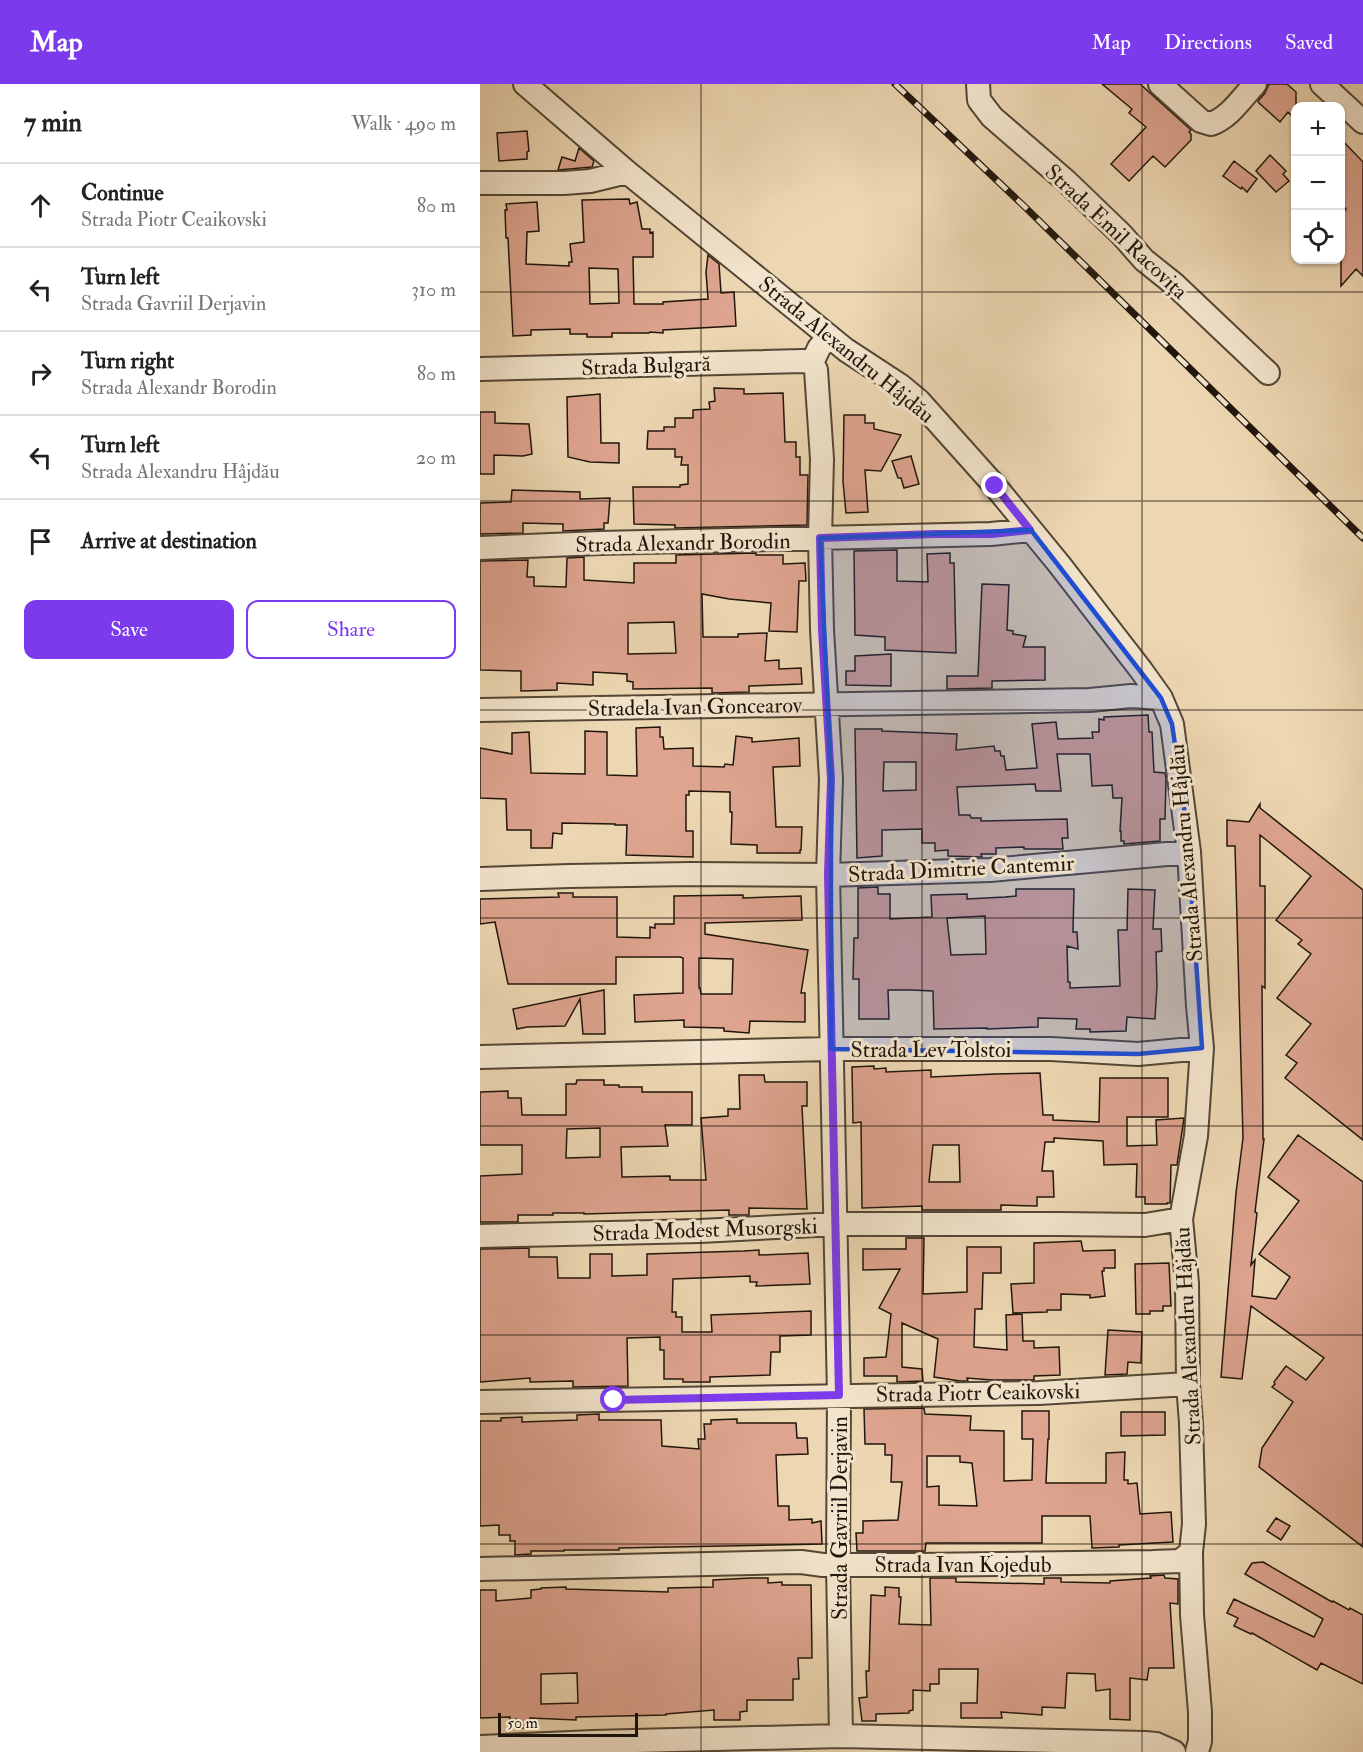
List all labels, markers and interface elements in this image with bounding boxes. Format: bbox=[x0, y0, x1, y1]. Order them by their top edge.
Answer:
text: Map bbox=[30, 25, 83, 60]
text: Map bbox=[1091, 29, 1131, 56]
text: Directions bbox=[1164, 29, 1252, 56]
text: Saved bbox=[1285, 29, 1333, 56]
map controls bbox=[1291, 102, 1345, 264]
button: + bbox=[1291, 102, 1345, 156]
text: 7 min bbox=[24, 107, 82, 139]
text: Walk · 490 m bbox=[351, 111, 456, 136]
button: − bbox=[1291, 156, 1345, 210]
street label: Strada Emil Racovița bbox=[1039, 158, 1194, 306]
text: Continue bbox=[81, 179, 164, 207]
icon: ahead bbox=[24, 189, 57, 222]
text: 80 m bbox=[417, 193, 456, 218]
text: Strada Piotr Ceaikovski bbox=[81, 207, 267, 232]
button: locate bbox=[1291, 210, 1345, 264]
text: Turn left bbox=[81, 263, 160, 291]
street label: Strada Alexandru Hâjdău bbox=[753, 270, 940, 429]
icon: left bbox=[24, 273, 57, 306]
text: 310 m bbox=[411, 277, 456, 302]
text: Strada Gavriil Derjavin bbox=[81, 291, 266, 316]
text: Turn right bbox=[81, 347, 174, 375]
street label: Strada Bulgară bbox=[581, 350, 712, 382]
icon: right bbox=[24, 357, 57, 390]
text: 80 m bbox=[417, 361, 456, 386]
text: Strada Alexandr Borodin bbox=[81, 375, 277, 400]
text: Turn left bbox=[81, 431, 160, 459]
icon: left bbox=[24, 441, 57, 474]
text: 20 m bbox=[416, 445, 456, 470]
text: Strada Alexandru Hâjdău bbox=[81, 459, 280, 484]
route end bbox=[981, 472, 1007, 498]
icon: arrive bbox=[24, 525, 57, 558]
text: Arrive at destination bbox=[81, 527, 257, 555]
street label: Strada Alexandr Borodin bbox=[575, 527, 791, 559]
button: Save bbox=[24, 600, 234, 659]
button: Share bbox=[246, 600, 456, 659]
street label: Stradela Ivan Goncearov bbox=[588, 691, 803, 723]
street label: Strada Alexandru Hâjdău bbox=[1163, 743, 1209, 963]
street label: Strada Dimitrie Cantemir bbox=[847, 849, 1076, 889]
street label: Strada Lev Tolstoi bbox=[851, 1036, 1012, 1064]
street label: Strada Modest Musorgski bbox=[592, 1212, 818, 1248]
street label: Strada Alexandru Hâjdău bbox=[1168, 1226, 1208, 1446]
street label: Strada Piotr Ceaikovski bbox=[876, 1377, 1081, 1409]
route start bbox=[600, 1386, 626, 1412]
street label: Strada Gavriil Derjavin bbox=[826, 1416, 854, 1620]
street label: Strada Ivan Kojedub bbox=[875, 1551, 1052, 1579]
scale bar bbox=[498, 1710, 638, 1738]
text: 50 m bbox=[507, 1713, 538, 1733]

